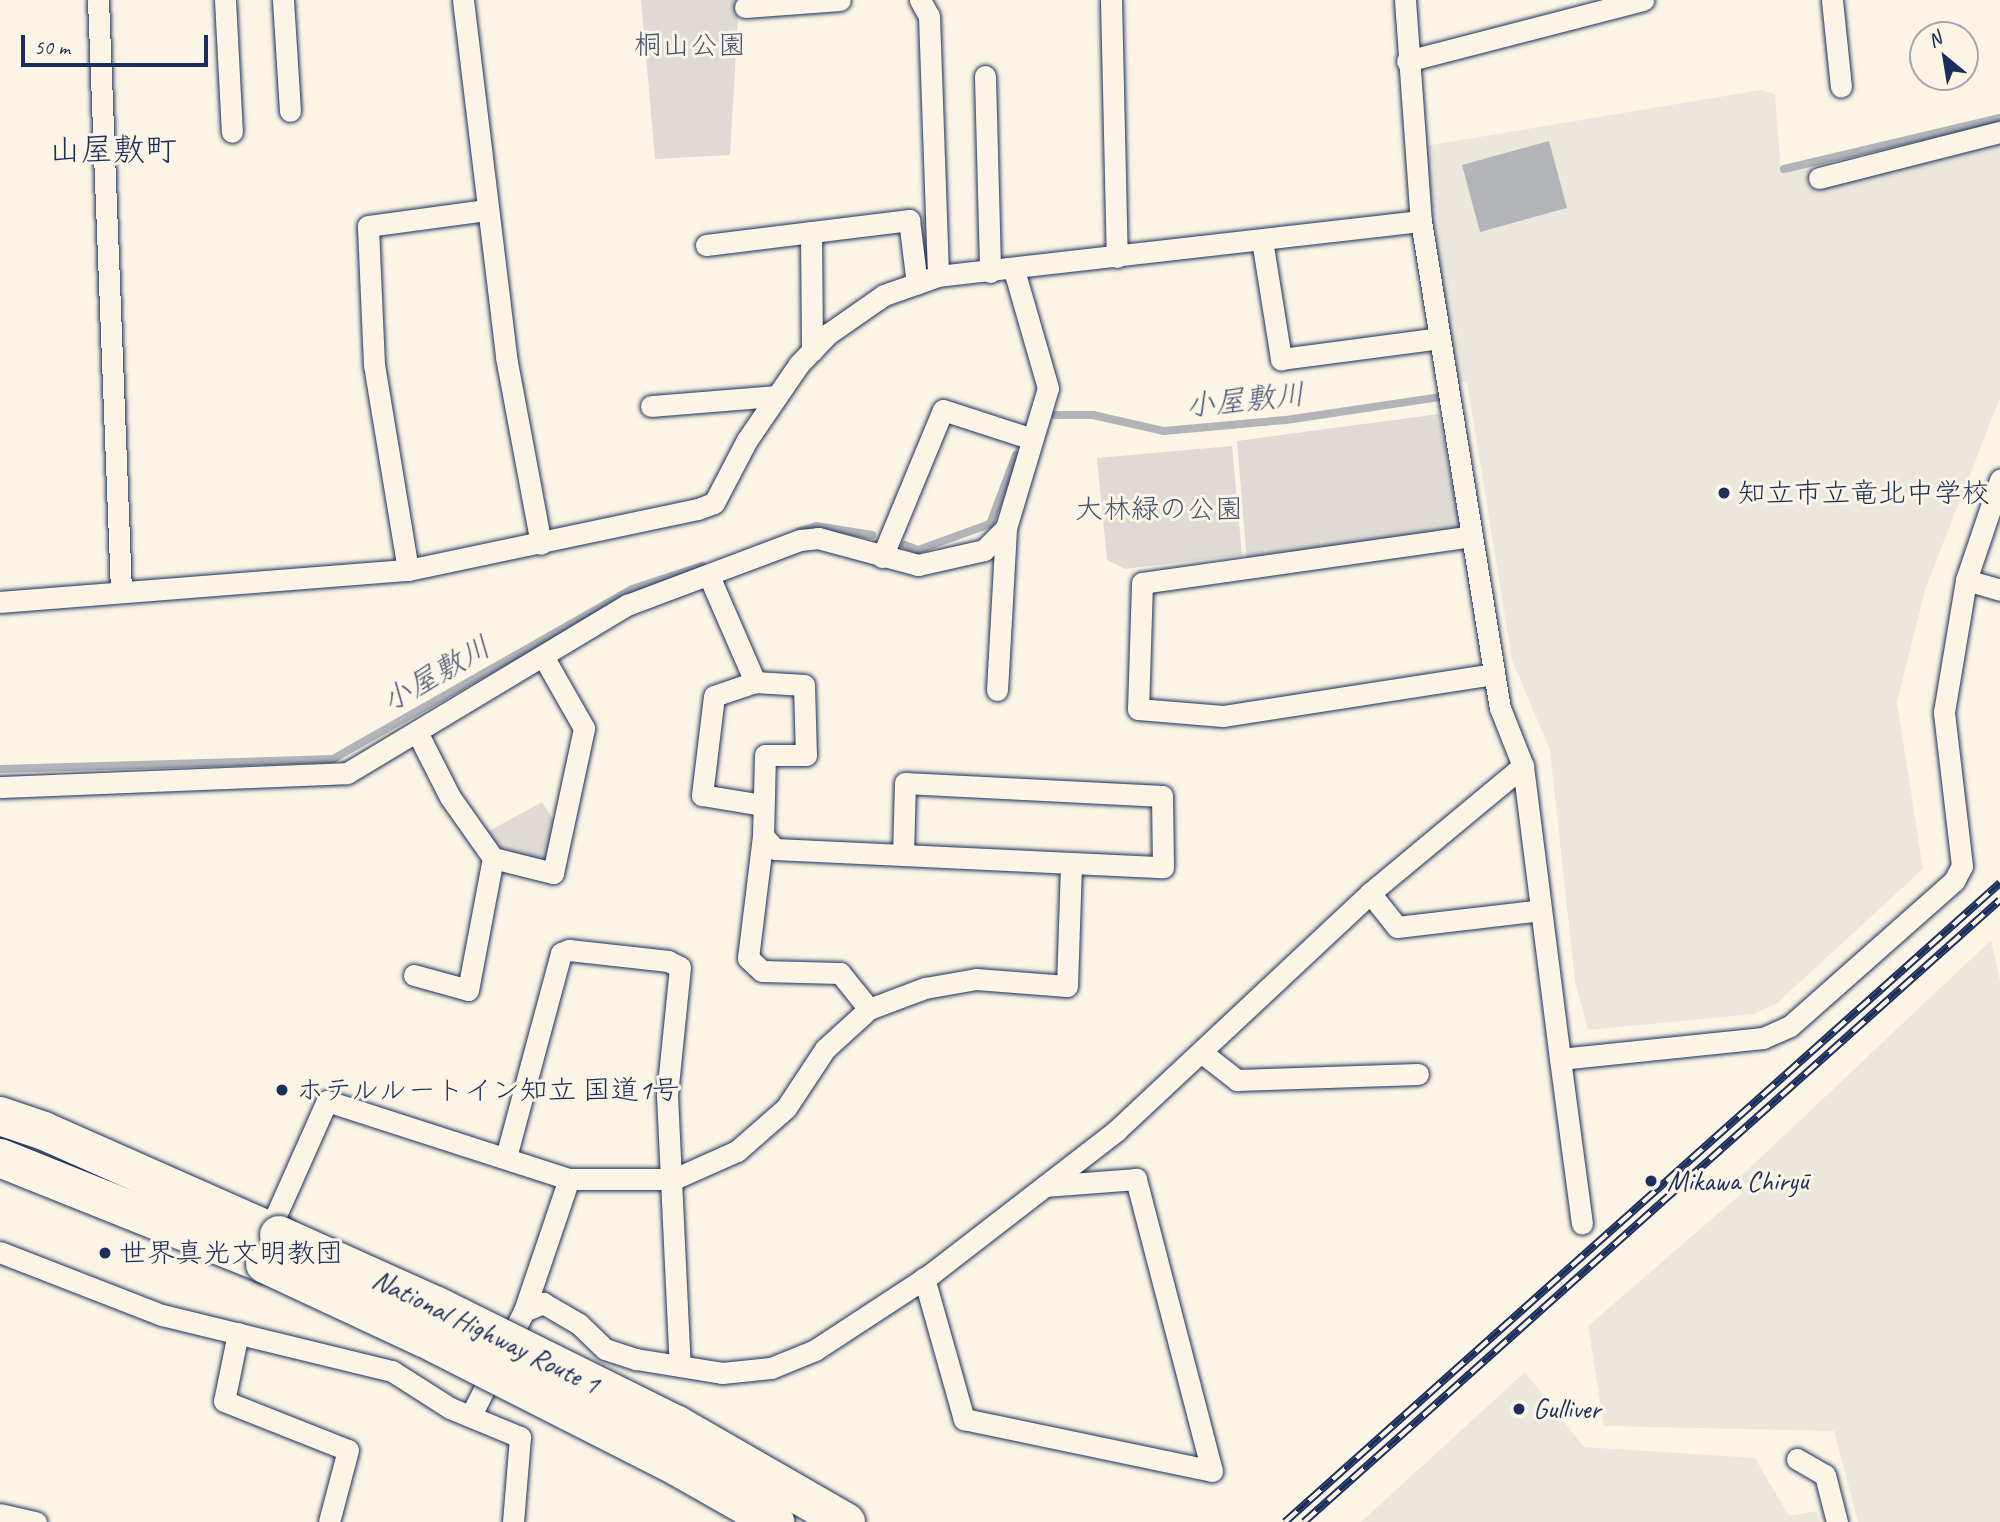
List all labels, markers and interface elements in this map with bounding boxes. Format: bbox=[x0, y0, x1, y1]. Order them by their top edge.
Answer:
scale bar bbox=[24, 21, 212, 65]
north arrow bbox=[1909, 21, 1979, 91]
text: N bbox=[1923, 26, 1946, 53]
park label: 桐山公園 bbox=[634, 28, 746, 62]
text: 50 m bbox=[34, 34, 70, 60]
district label: 山屋敷町 bbox=[49, 131, 177, 169]
water label: 小屋敷川 bbox=[1183, 376, 1307, 424]
place label: 知立市立竜北中学校 bbox=[1738, 476, 1990, 510]
marker: 知立市立竜北中学校 bbox=[1716, 485, 1732, 501]
park label: 大林緑の公園 bbox=[1075, 492, 1243, 526]
water label: 小屋敷川 bbox=[375, 628, 497, 720]
place label: ホテルルートイン知立 国道1号 bbox=[296, 1073, 680, 1107]
marker: ホテルルートイン知立 国道1号 bbox=[274, 1082, 290, 1098]
place label: Mikawa Chiryū bbox=[1667, 1164, 1808, 1198]
marker: Mikawa Chiryū bbox=[1641, 1171, 1661, 1191]
place label: 世界真光文明教団 bbox=[119, 1236, 343, 1270]
marker: 世界真光文明教団 bbox=[97, 1245, 113, 1261]
street label: National Highway Route 1 bbox=[367, 1262, 605, 1402]
place label: Gulliver bbox=[1533, 1392, 1600, 1426]
marker: Gulliver bbox=[1511, 1401, 1527, 1417]

